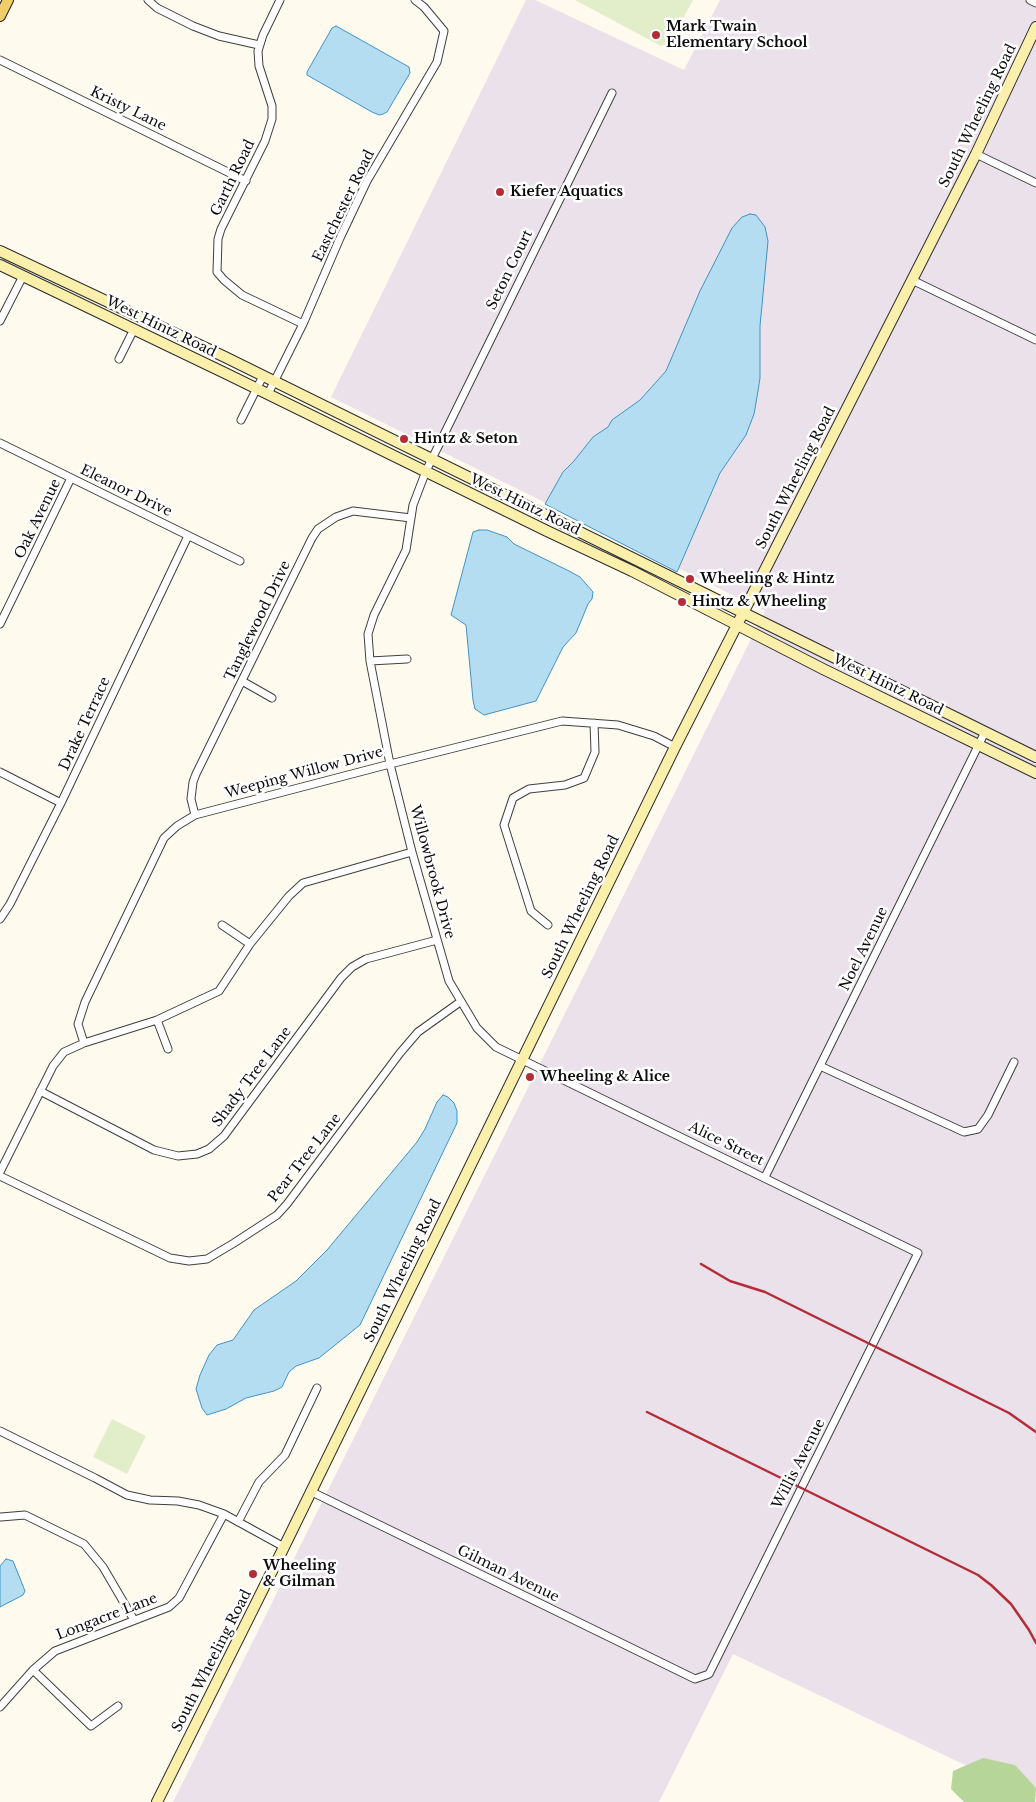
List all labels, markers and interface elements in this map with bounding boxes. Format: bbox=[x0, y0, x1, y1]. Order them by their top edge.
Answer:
place label: Mark Twain Elementary School bbox=[666, 19, 807, 52]
marker: Mark Twain Elementary School bbox=[650, 29, 662, 41]
street label: South Wheeling Road bbox=[936, 42, 1020, 190]
street label: Kristy Lane bbox=[87, 83, 169, 135]
street label: Garth Road bbox=[207, 137, 259, 219]
street label: Eastchester Road bbox=[310, 147, 378, 265]
place label: Kiefer Aquatics bbox=[510, 184, 623, 200]
marker: Kiefer Aquatics bbox=[494, 186, 506, 198]
street label: Seton Court bbox=[483, 227, 537, 313]
street label: West Hintz Road bbox=[103, 293, 219, 361]
street label: South Wheeling Road bbox=[753, 404, 839, 552]
place label: Hintz & Seton bbox=[414, 431, 518, 447]
marker: Hintz & Seton bbox=[398, 433, 410, 445]
street label: Eleanor Drive bbox=[77, 462, 175, 520]
street label: West Hintz Road bbox=[467, 471, 583, 539]
street label: Oak Avenue bbox=[11, 476, 65, 562]
street label: Tanglewood Drive bbox=[222, 558, 294, 684]
place label: Wheeling & Hintz bbox=[700, 571, 834, 587]
marker: Wheeling & Hintz bbox=[684, 573, 696, 585]
place label: Hintz & Wheeling bbox=[692, 594, 826, 610]
marker: Hintz & Wheeling bbox=[676, 596, 688, 608]
street label: West Hintz Road bbox=[830, 651, 946, 719]
street label: Drake Terrace bbox=[56, 675, 114, 773]
street label: Weeping Willow Drive bbox=[223, 744, 385, 802]
street label: Willowbrook Drive bbox=[406, 803, 458, 941]
street label: South Wheeling Road bbox=[539, 833, 623, 981]
street label: Noel Avenue bbox=[836, 904, 892, 994]
street label: Shady Tree Lane bbox=[209, 1024, 295, 1130]
place label: Wheeling & Alice bbox=[540, 1069, 670, 1085]
marker: Wheeling & Alice bbox=[524, 1071, 536, 1083]
street label: Pear Tree Lane bbox=[265, 1110, 345, 1206]
street label: Alice Street bbox=[686, 1119, 766, 1169]
street label: South Wheeling Road bbox=[361, 1197, 445, 1345]
street label: Willis Avenue bbox=[769, 1416, 829, 1512]
street label: Gilman Avenue bbox=[454, 1542, 562, 1606]
place label: Wheeling & Gilman bbox=[263, 1558, 336, 1590]
marker: Wheeling & Gilman bbox=[247, 1568, 259, 1580]
street label: South Wheeling Road bbox=[169, 1587, 255, 1735]
street label: Longacre Lane bbox=[54, 1590, 160, 1644]

